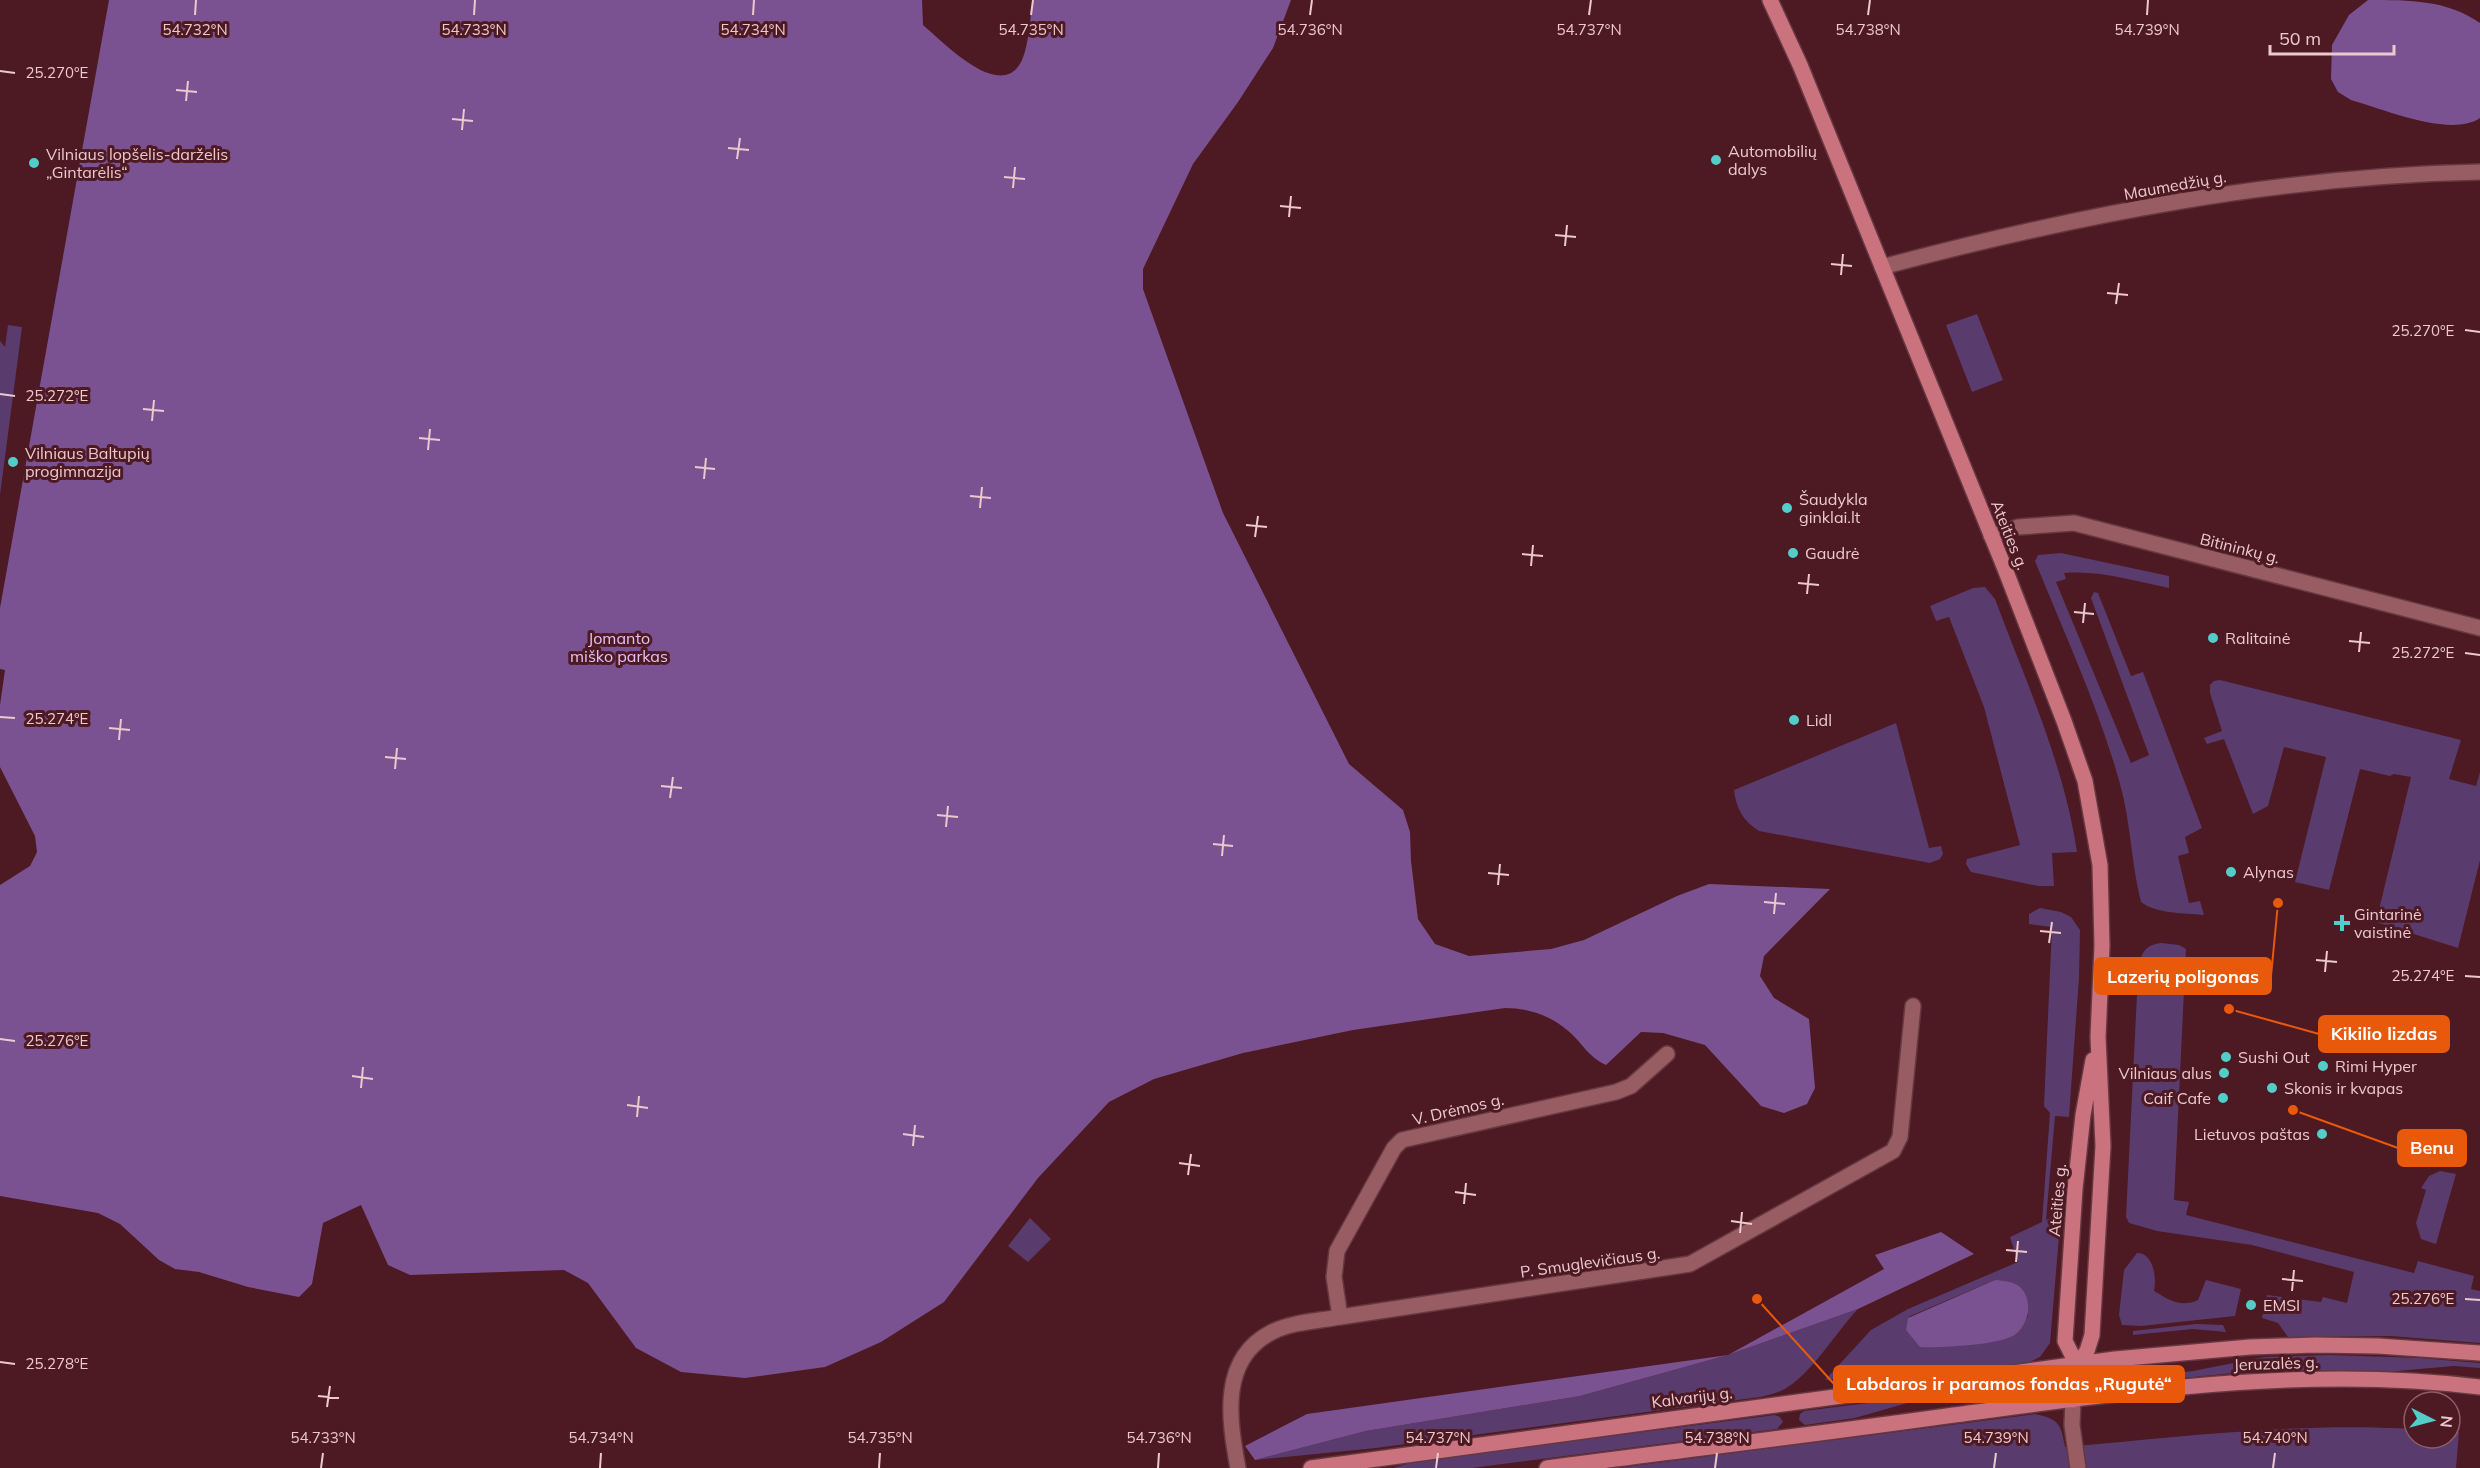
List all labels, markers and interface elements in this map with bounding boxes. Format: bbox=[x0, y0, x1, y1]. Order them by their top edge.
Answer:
scale bar bbox=[2270, 18, 2394, 56]
text: 54.732°N bbox=[162, 20, 228, 39]
text: 54.733°N bbox=[441, 20, 507, 39]
text: 54.734°N bbox=[720, 20, 786, 39]
text: 54.735°N bbox=[998, 20, 1064, 39]
text: 54.736°N bbox=[1277, 20, 1343, 39]
text: 54.737°N bbox=[1556, 20, 1622, 39]
text: 54.738°N bbox=[1835, 20, 1901, 39]
text: 54.739°N bbox=[2114, 20, 2180, 39]
text: 50 m bbox=[2279, 27, 2321, 50]
text: 25.270°E bbox=[26, 63, 89, 82]
place label: Automobilių dalys bbox=[1728, 141, 1817, 179]
place label: Vilniaus lopšelis-darželis „Gintarėlis“ bbox=[46, 144, 228, 182]
marker: Automobilių dalys bbox=[1709, 153, 1723, 167]
marker: Vilniaus lopšelis-darželis „Gintarėlis“ bbox=[27, 156, 41, 170]
street label: Maumedžių g. bbox=[2122, 166, 2228, 204]
text: 25.270°E bbox=[2392, 321, 2455, 340]
text: 25.272°E bbox=[26, 386, 89, 405]
place label: Vilniaus Baltupių progimnazija bbox=[25, 443, 150, 481]
marker: Vilniaus Baltupių progimnazija bbox=[6, 455, 20, 469]
place label: Šaudykla ginklai.lt bbox=[1799, 489, 1868, 527]
street label: Ateities g. bbox=[1987, 497, 2033, 573]
marker: Šaudykla ginklai.lt bbox=[1780, 501, 1794, 515]
street label: Bitininkų g. bbox=[2198, 528, 2282, 568]
place label: Gaudrė bbox=[1805, 543, 1860, 563]
marker: Gaudrė bbox=[1786, 546, 1800, 560]
park label: Jomanto miško parkas bbox=[570, 628, 668, 666]
place label: Ralitainė bbox=[2225, 628, 2290, 648]
marker: Ralitainė bbox=[2206, 631, 2220, 645]
text: 25.272°E bbox=[2392, 643, 2455, 662]
text: 25.274°E bbox=[26, 709, 89, 728]
place label: Lidl bbox=[1806, 710, 1832, 730]
marker: Lidl bbox=[1787, 713, 1801, 727]
place label: Alynas bbox=[2243, 862, 2294, 882]
marker: Alynas bbox=[2224, 865, 2238, 879]
place label: Gintarinė vaistinė bbox=[2354, 904, 2422, 942]
marker: Gintarinė vaistinė bbox=[2335, 916, 2349, 930]
callout: Lazerių poligonas bbox=[2095, 958, 2271, 994]
text: Lazerių poligonas bbox=[2107, 965, 2259, 988]
text: 25.274°E bbox=[2392, 966, 2455, 985]
callout: Kikilio lizdas bbox=[2319, 1016, 2449, 1052]
text: Kikilio lizdas bbox=[2331, 1022, 2437, 1045]
text: 25.276°E bbox=[26, 1031, 89, 1050]
place label: Sushi Out bbox=[2238, 1047, 2310, 1067]
marker: Sushi Out bbox=[2219, 1050, 2233, 1064]
place label: Rimi Hyper bbox=[2335, 1056, 2417, 1076]
marker: Rimi Hyper bbox=[2316, 1059, 2330, 1073]
place label: Vilniaus alus bbox=[2119, 1063, 2212, 1083]
marker: Vilniaus alus bbox=[2217, 1066, 2231, 1080]
place label: Skonis ir kvapas bbox=[2284, 1078, 2403, 1098]
marker: Skonis ir kvapas bbox=[2265, 1081, 2279, 1095]
place label: Caif Cafe bbox=[2143, 1088, 2211, 1108]
street label: V. Drėmos g. bbox=[1410, 1089, 1506, 1129]
marker: Caif Cafe bbox=[2216, 1091, 2230, 1105]
place label: Lietuvos paštas bbox=[2194, 1124, 2310, 1144]
marker: Lietuvos paštas bbox=[2315, 1127, 2329, 1141]
callout: Benu bbox=[2398, 1130, 2466, 1166]
text: Benu bbox=[2410, 1136, 2454, 1159]
street label: Ateities g. bbox=[2044, 1163, 2070, 1237]
street label: P. Smuglevičiaus g. bbox=[1519, 1242, 1661, 1282]
text: 25.276°E bbox=[2392, 1289, 2455, 1308]
place label: EMSI bbox=[2263, 1295, 2300, 1315]
marker: EMSI bbox=[2244, 1298, 2258, 1312]
street label: Jeruzalės g. bbox=[2233, 1352, 2319, 1374]
text: 25.278°E bbox=[26, 1354, 89, 1373]
callout: Labdaros ir paramos fondas „Rugutė“ bbox=[1834, 1366, 2184, 1402]
text: Labdaros ir paramos fondas „Rugutė“ bbox=[1846, 1372, 2172, 1395]
street label: Kalvarijų g. bbox=[1650, 1382, 1734, 1412]
north arrow bbox=[2402, 1390, 2462, 1450]
text: N bbox=[2436, 1415, 2457, 1429]
text: 54.733°N bbox=[290, 1428, 356, 1447]
text: 54.734°N bbox=[568, 1428, 634, 1447]
text: 54.735°N bbox=[847, 1428, 913, 1447]
text: 54.736°N bbox=[1126, 1428, 1192, 1447]
text: 54.737°N bbox=[1405, 1428, 1471, 1447]
text: 54.738°N bbox=[1684, 1428, 1750, 1447]
text: 54.739°N bbox=[1963, 1428, 2029, 1447]
text: 54.740°N bbox=[2242, 1428, 2308, 1447]

